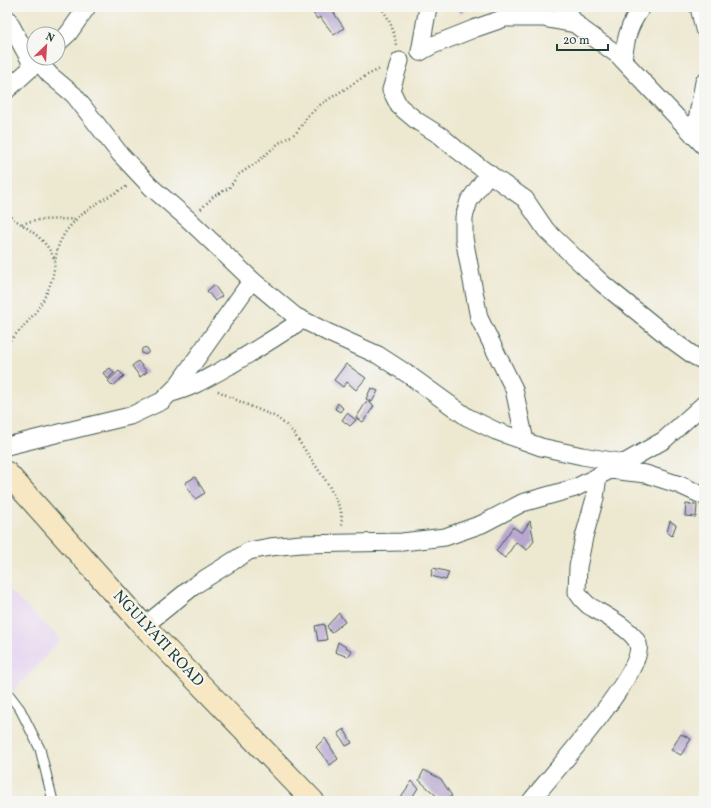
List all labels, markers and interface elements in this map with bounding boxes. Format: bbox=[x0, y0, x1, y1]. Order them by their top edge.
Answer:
north arrow bbox=[26, 26, 66, 66]
scale bar bbox=[557, 26, 608, 52]
text: N bbox=[43, 30, 56, 47]
text: 20 m bbox=[563, 33, 590, 49]
street label: NGULYATI ROAD bbox=[107, 586, 209, 692]

